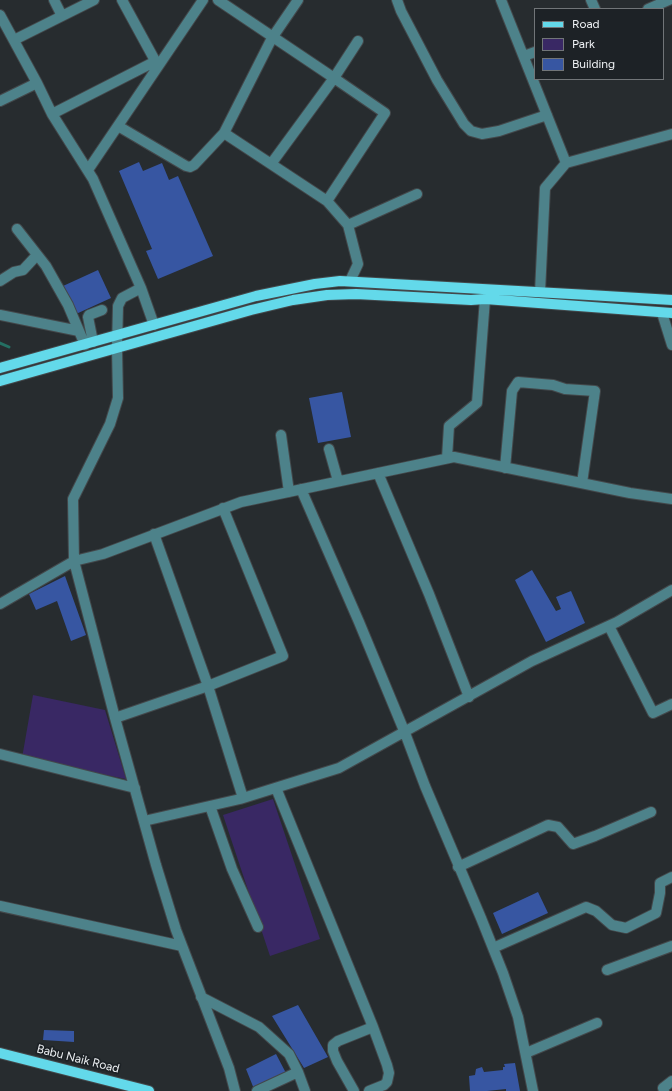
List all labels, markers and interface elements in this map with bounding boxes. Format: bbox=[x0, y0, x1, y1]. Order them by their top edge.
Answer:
legend bbox=[534, 8, 664, 80]
text: Road bbox=[572, 17, 600, 31]
text: Park bbox=[572, 37, 595, 51]
text: Building bbox=[572, 57, 615, 71]
street label: Babu Naik Road bbox=[35, 1042, 121, 1076]

